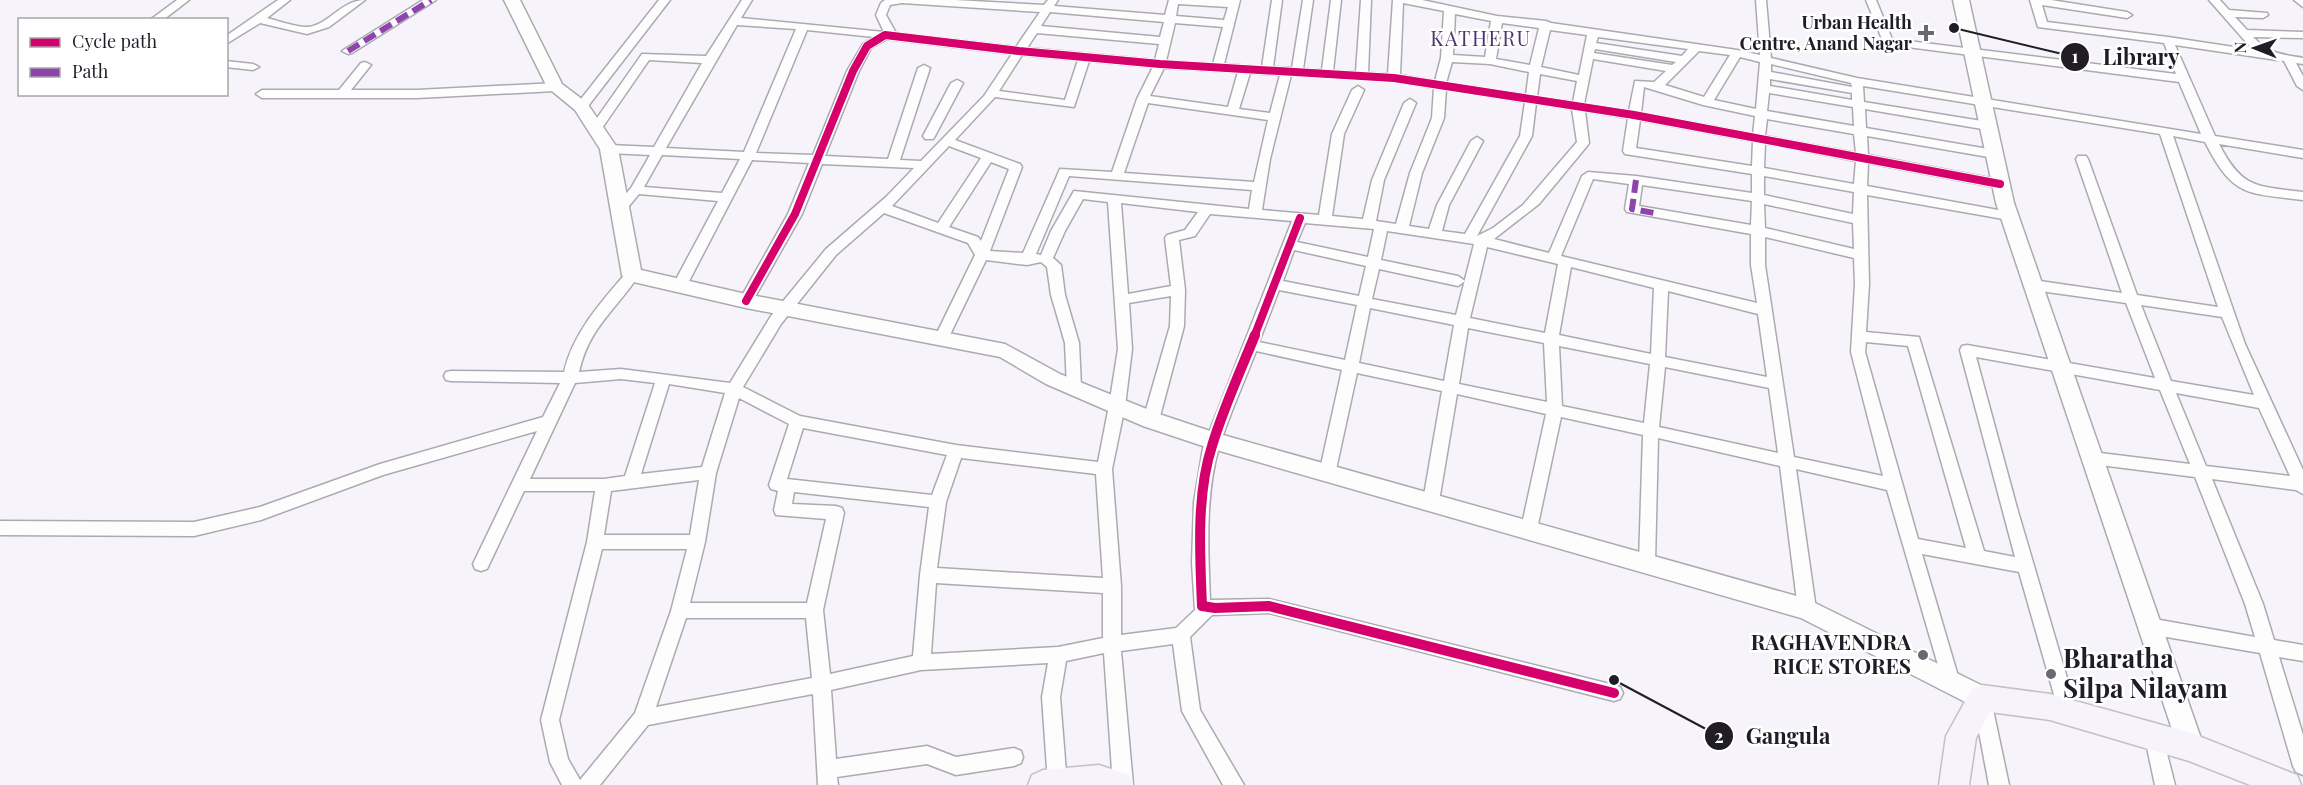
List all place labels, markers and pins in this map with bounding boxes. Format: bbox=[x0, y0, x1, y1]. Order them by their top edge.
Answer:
place label: Urban Health Centre, Anand Nagar bbox=[1739, 10, 1913, 55]
marker: Urban Health Centre, Anand Nagar bbox=[1917, 24, 1935, 42]
callout: Library bbox=[2060, 37, 2191, 77]
place label: RAGHAVENDRA RICE STORES bbox=[1751, 627, 1912, 679]
place label: Bharatha Silpa Nilayam bbox=[2063, 640, 2228, 705]
marker: RAGHAVENDRA RICE STORES bbox=[1916, 648, 1930, 662]
marker: Bharatha Silpa Nilayam bbox=[2044, 667, 2058, 681]
callout: Gangula bbox=[1704, 716, 1843, 756]

